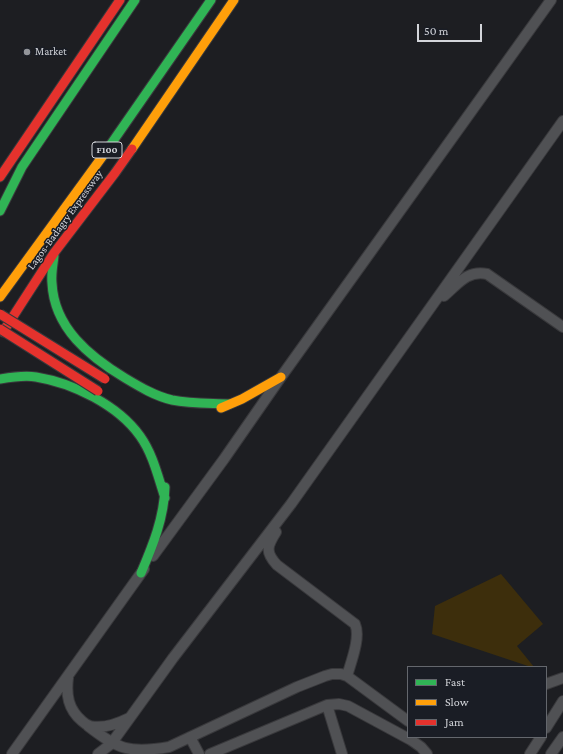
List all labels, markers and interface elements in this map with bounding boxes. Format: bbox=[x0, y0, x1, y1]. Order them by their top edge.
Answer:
scale bar bbox=[419, 16, 484, 42]
text: 50 m bbox=[424, 24, 448, 38]
place label: Market bbox=[35, 45, 67, 59]
marker: Market bbox=[22, 47, 32, 57]
road number: F100 bbox=[92, 142, 122, 158]
street label: Lagos-Badagry Expressway bbox=[24, 168, 106, 272]
legend bbox=[407, 666, 547, 738]
text: Fast bbox=[445, 675, 465, 689]
text: Slow bbox=[445, 695, 469, 709]
text: Jam bbox=[445, 715, 464, 729]

